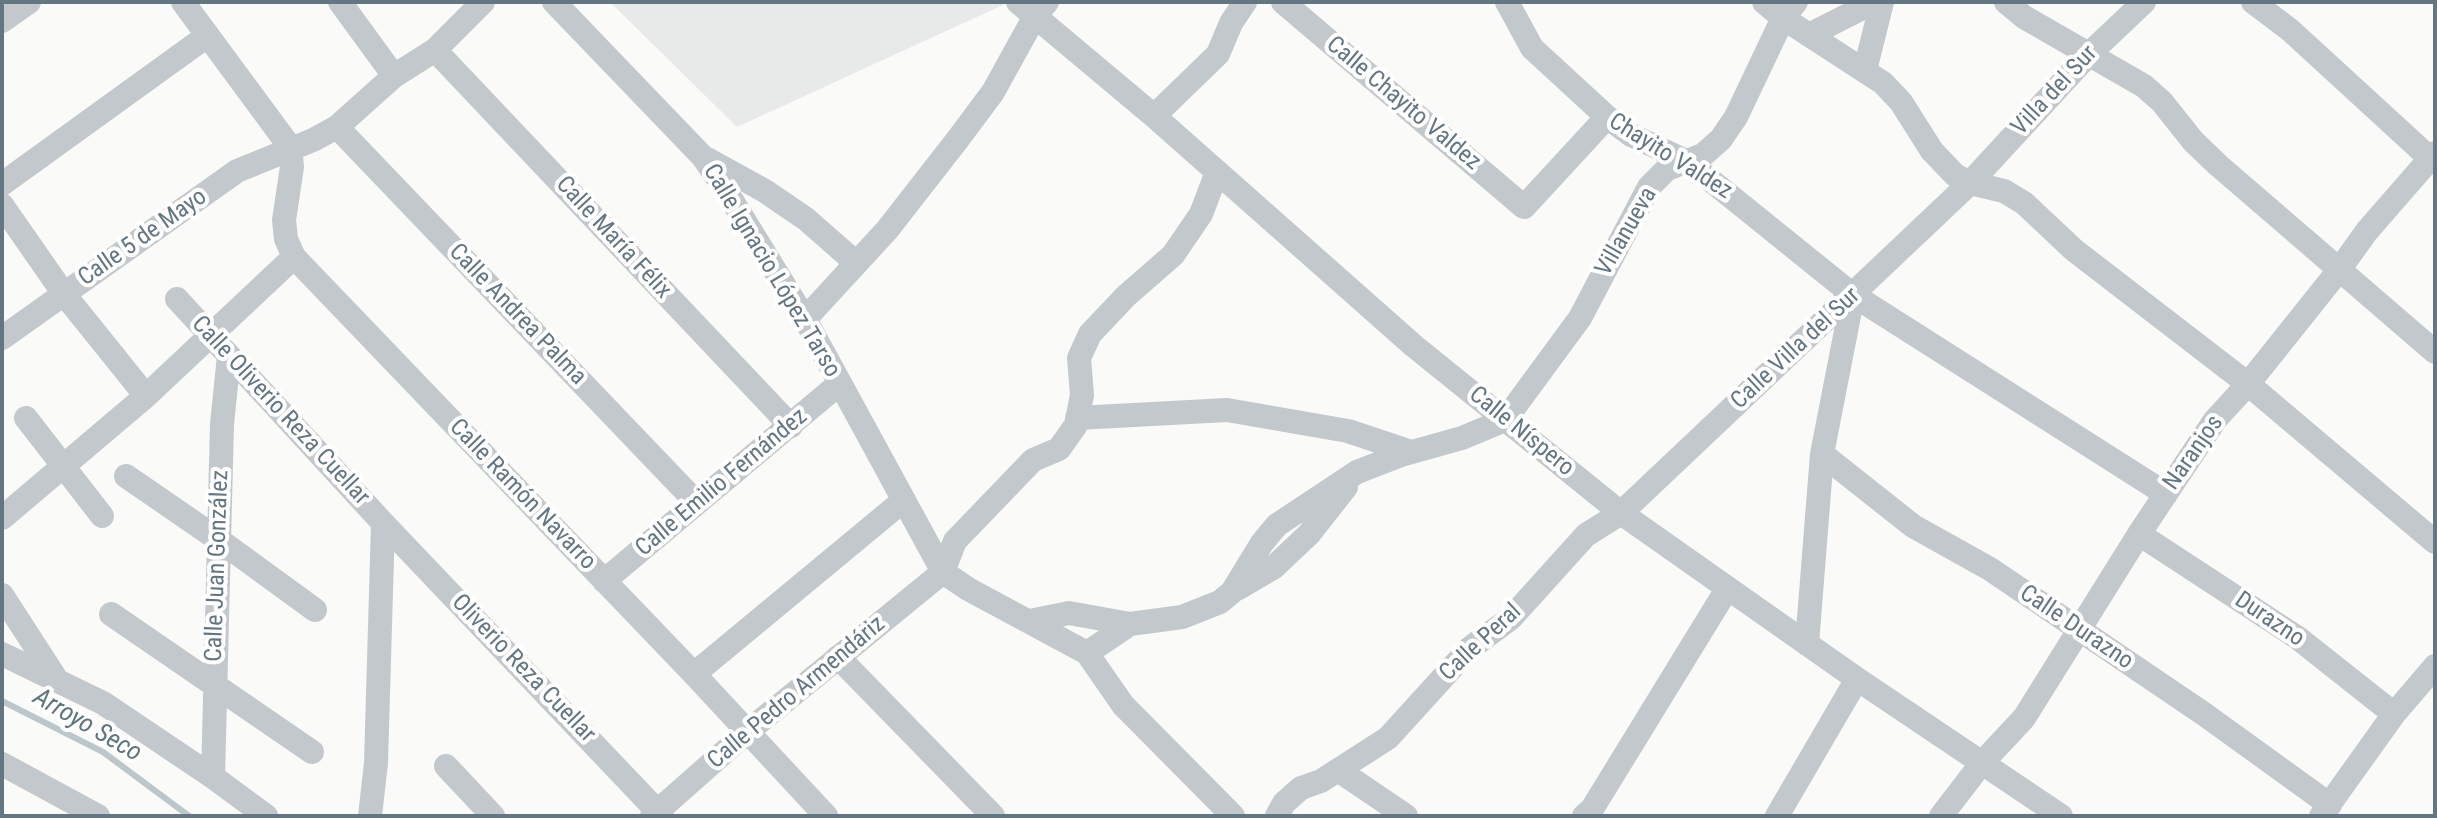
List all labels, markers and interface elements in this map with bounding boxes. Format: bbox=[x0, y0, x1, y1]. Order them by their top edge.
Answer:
street label: Calle Chayito Valdez bbox=[1320, 31, 1486, 177]
street label: Villa del Sur bbox=[2006, 40, 2104, 142]
street label: Chayito Valdez bbox=[1603, 108, 1737, 206]
street label: Calle Ignacio López Tarso bbox=[696, 159, 846, 383]
street label: Calle María Félix bbox=[549, 171, 677, 305]
street label: Calle 5 de Mayo bbox=[73, 183, 213, 293]
street label: Villanueva bbox=[1590, 183, 1664, 281]
street label: Calle Andrea Palma bbox=[442, 238, 592, 392]
street label: Calle Villa del Sur bbox=[1726, 282, 1866, 416]
street label: Calle Oliverio Reza Cuellar bbox=[185, 311, 375, 511]
street label: Calle Níspero bbox=[1463, 381, 1579, 483]
street label: Calle Emilio Fernández bbox=[630, 403, 814, 563]
street label: Naranjos bbox=[2158, 410, 2230, 496]
street label: Calle Ramón Navarro bbox=[443, 414, 601, 576]
street label: Calle Juan González bbox=[200, 470, 236, 662]
street label: Calle Durazno bbox=[2014, 580, 2138, 676]
street label: Durazno bbox=[2229, 586, 2309, 654]
street label: Oliverio Reza Cuellar bbox=[445, 589, 601, 749]
street label: Calle Peral bbox=[1434, 598, 1528, 688]
street label: Calle Pedro Armendáriz bbox=[702, 610, 892, 776]
water label: Arroyo Seco bbox=[27, 682, 147, 770]

